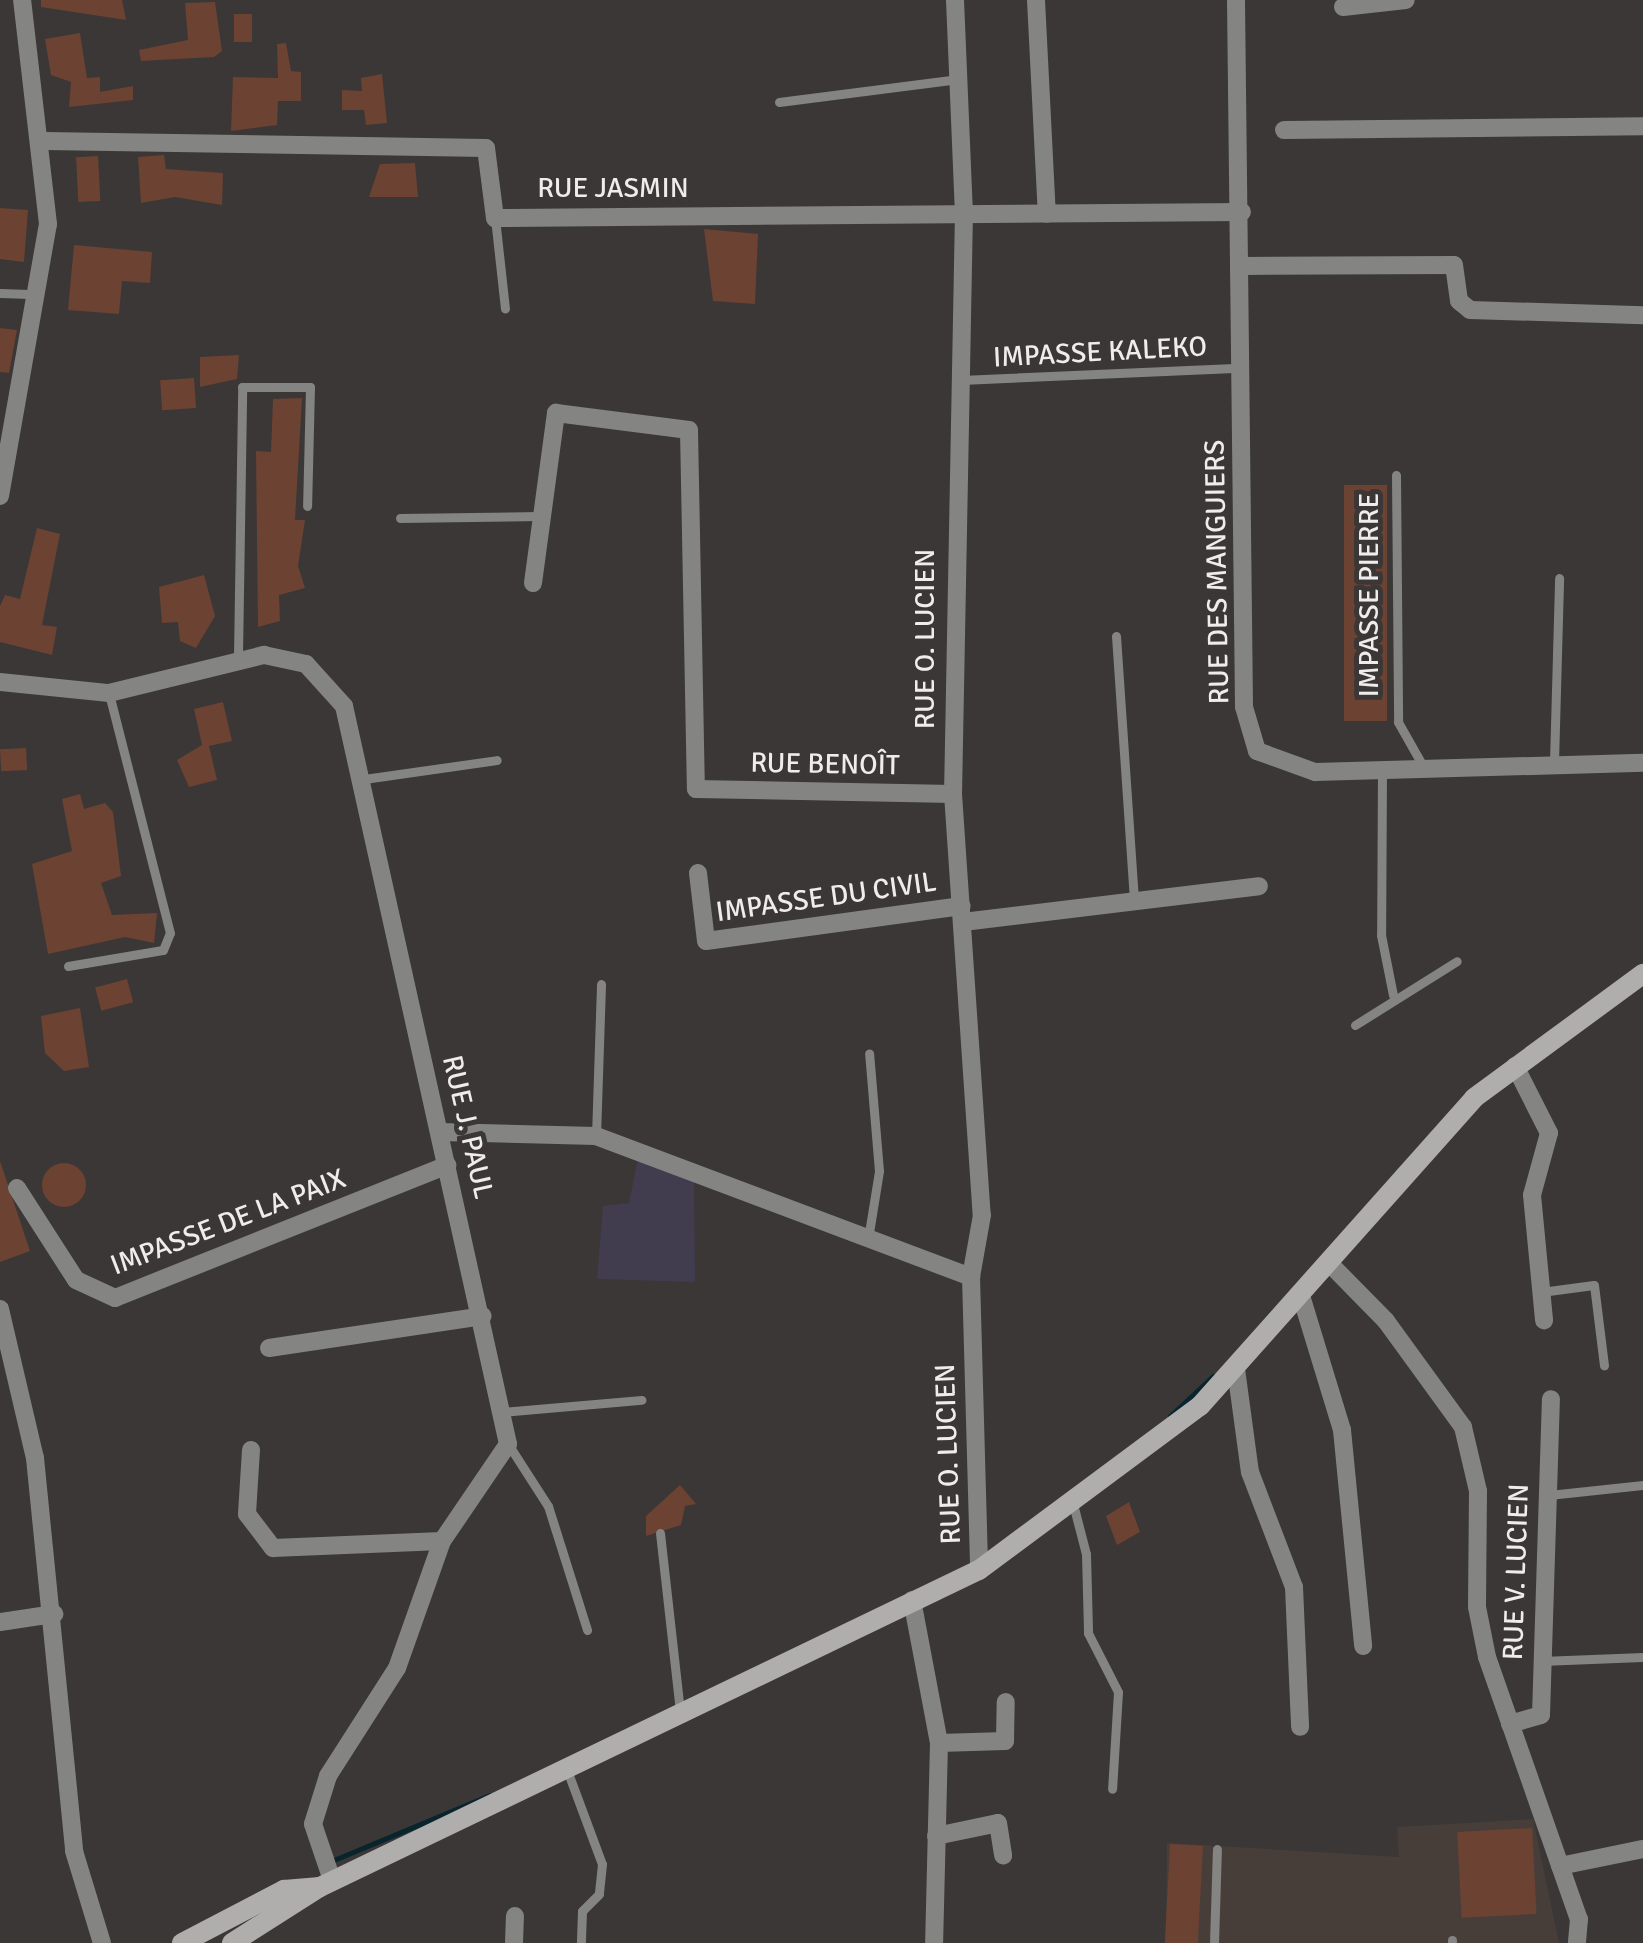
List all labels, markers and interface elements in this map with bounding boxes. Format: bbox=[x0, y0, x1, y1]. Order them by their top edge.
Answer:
street label: RUE JASMIN bbox=[537, 171, 689, 205]
street label: IMPASSE KALEKO bbox=[992, 330, 1208, 374]
street label: RUE DES MANGUIERS bbox=[1198, 439, 1236, 705]
street label: IMPASSE PIERRE bbox=[1352, 493, 1386, 697]
street label: RUE O. LUCIEN bbox=[908, 549, 942, 729]
street label: RUE BENOÎT bbox=[750, 746, 900, 782]
street label: IMPASSE DU CIVIL bbox=[714, 865, 938, 929]
street label: RUE J. PAUL bbox=[435, 1052, 501, 1202]
street label: IMPASSE DE LA PAIX bbox=[106, 1162, 350, 1282]
street label: RUE O. LUCIEN bbox=[928, 1363, 968, 1545]
street label: RUE V. LUCIEN bbox=[1496, 1483, 1536, 1661]

